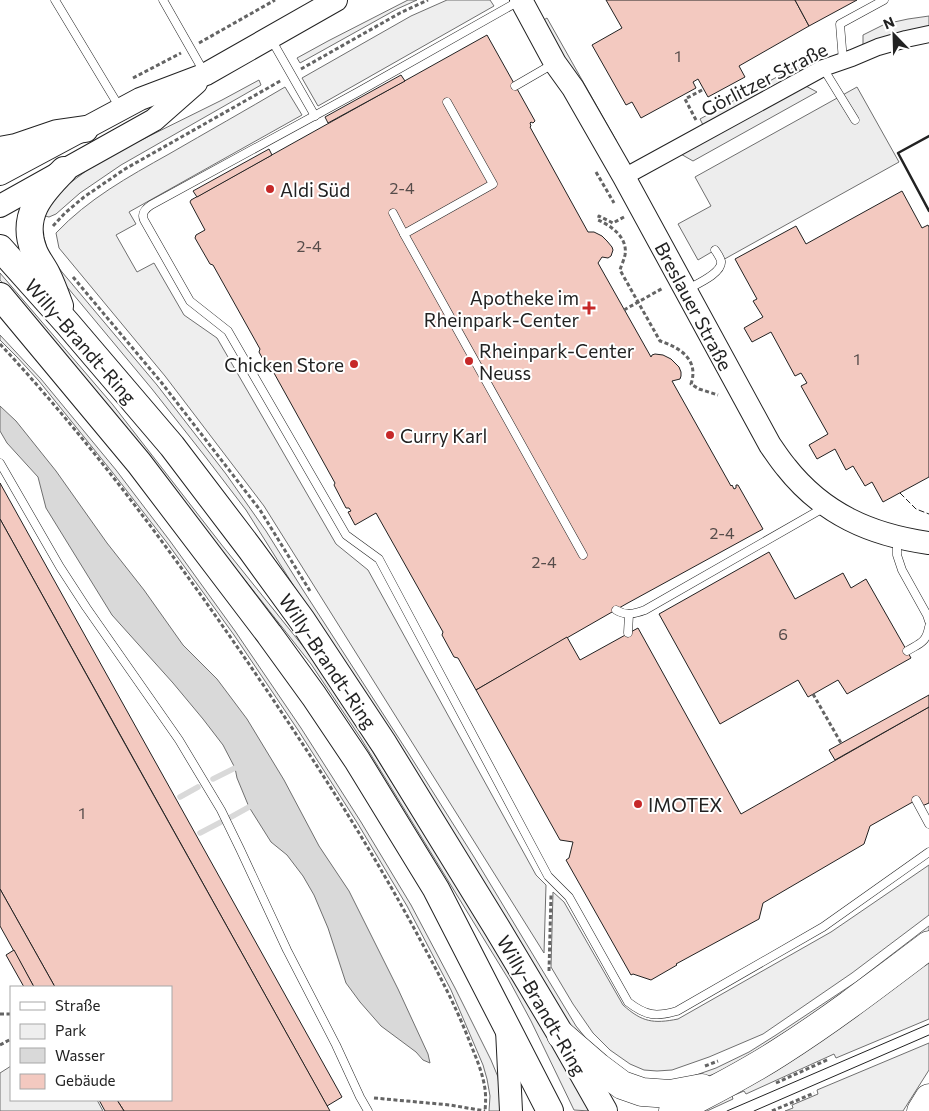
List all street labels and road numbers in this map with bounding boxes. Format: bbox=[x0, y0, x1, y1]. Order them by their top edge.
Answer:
street label: Görlitzer Straße bbox=[697, 37, 831, 121]
street label: Breslauer Straße bbox=[650, 238, 738, 374]
street label: Willy-Brandt-Ring bbox=[21, 274, 141, 408]
street label: Willy-Brandt-Ring bbox=[274, 589, 382, 733]
street label: Willy-Brandt-Ring bbox=[493, 931, 591, 1079]

